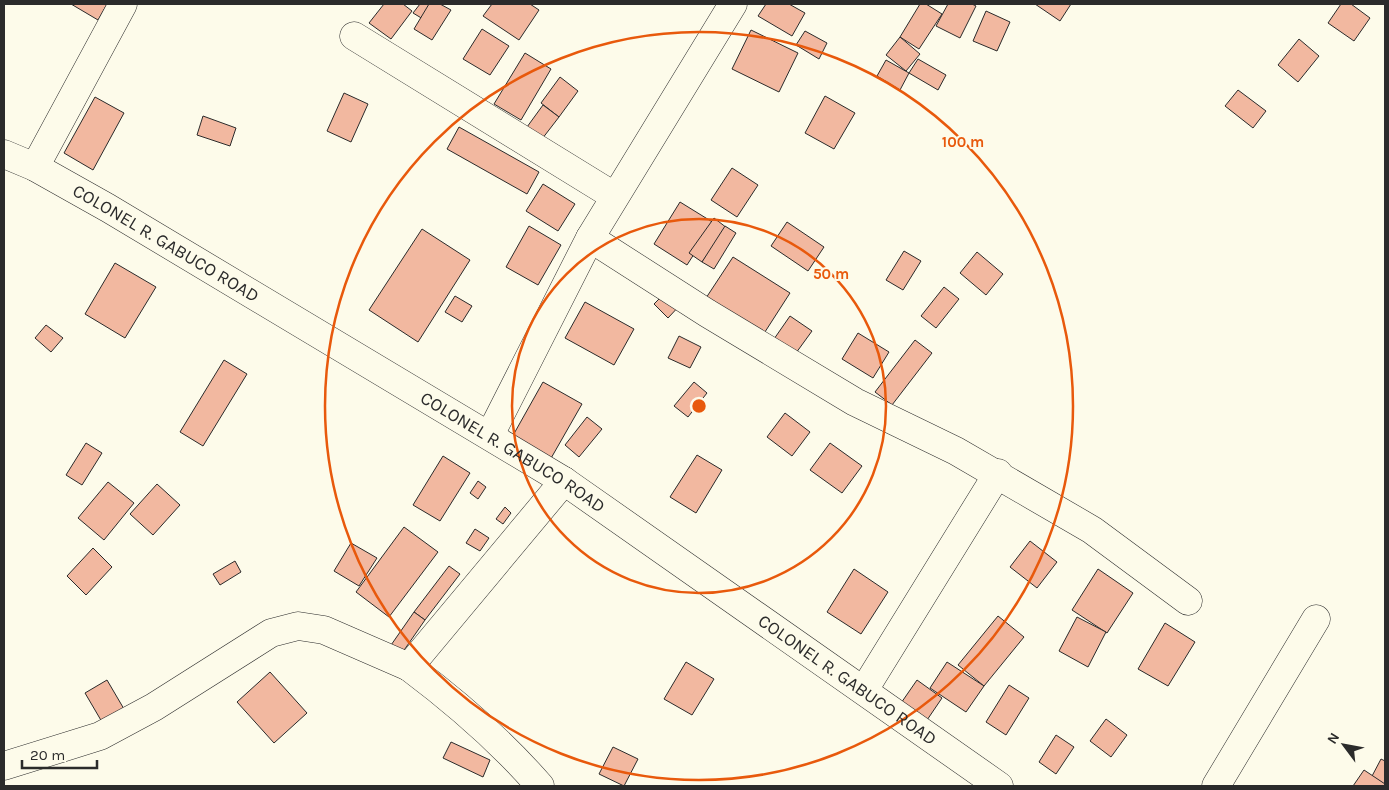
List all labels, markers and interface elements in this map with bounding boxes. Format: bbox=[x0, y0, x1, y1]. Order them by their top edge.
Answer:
text: 100 m bbox=[942, 133, 984, 151]
street label: COLONEL R. GABUCO ROAD bbox=[69, 179, 263, 307]
text: 50 m bbox=[813, 265, 849, 283]
street label: COLONEL R. GABUCO ROAD bbox=[416, 387, 609, 517]
centre of rings bbox=[690, 397, 708, 415]
street label: COLONEL R. GABUCO ROAD bbox=[754, 610, 941, 750]
north arrow bbox=[1319, 720, 1369, 770]
text: N bbox=[1324, 730, 1343, 747]
scale bar bbox=[22, 738, 98, 770]
text: 20 m bbox=[30, 746, 65, 764]

